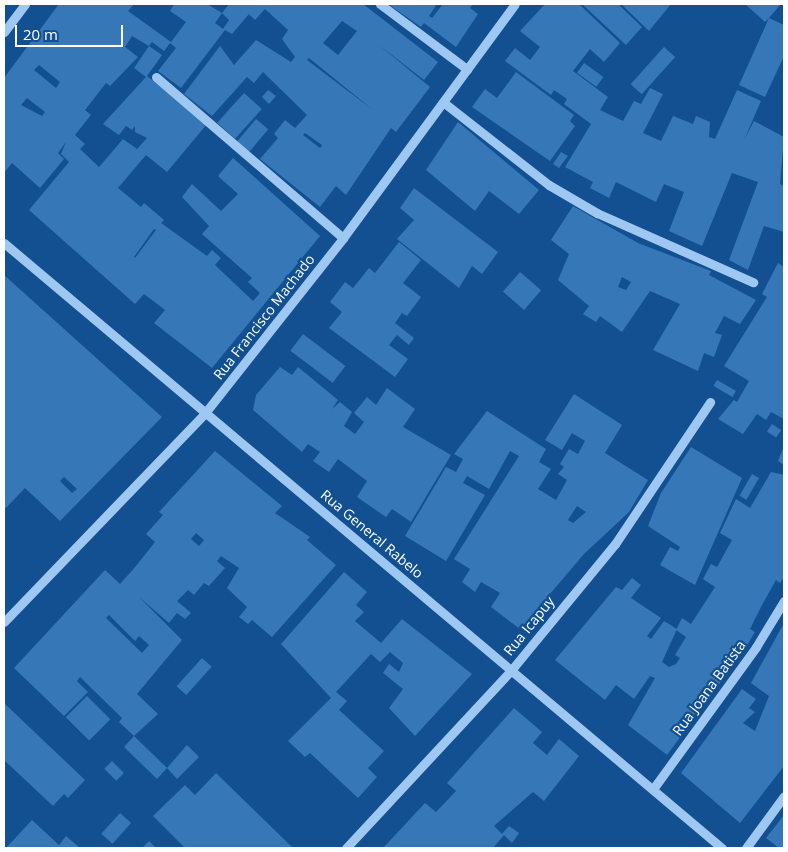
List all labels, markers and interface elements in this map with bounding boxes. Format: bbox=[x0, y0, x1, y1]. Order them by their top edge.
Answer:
scale bar bbox=[18, 15, 125, 47]
text: 20 m bbox=[23, 24, 58, 44]
street label: Rua Francisco Machado bbox=[210, 251, 318, 383]
street label: Rua General Rabelo bbox=[317, 486, 427, 582]
street label: Rua Icapuy bbox=[500, 593, 558, 659]
street label: Rua Joana Batista bbox=[669, 637, 749, 739]

